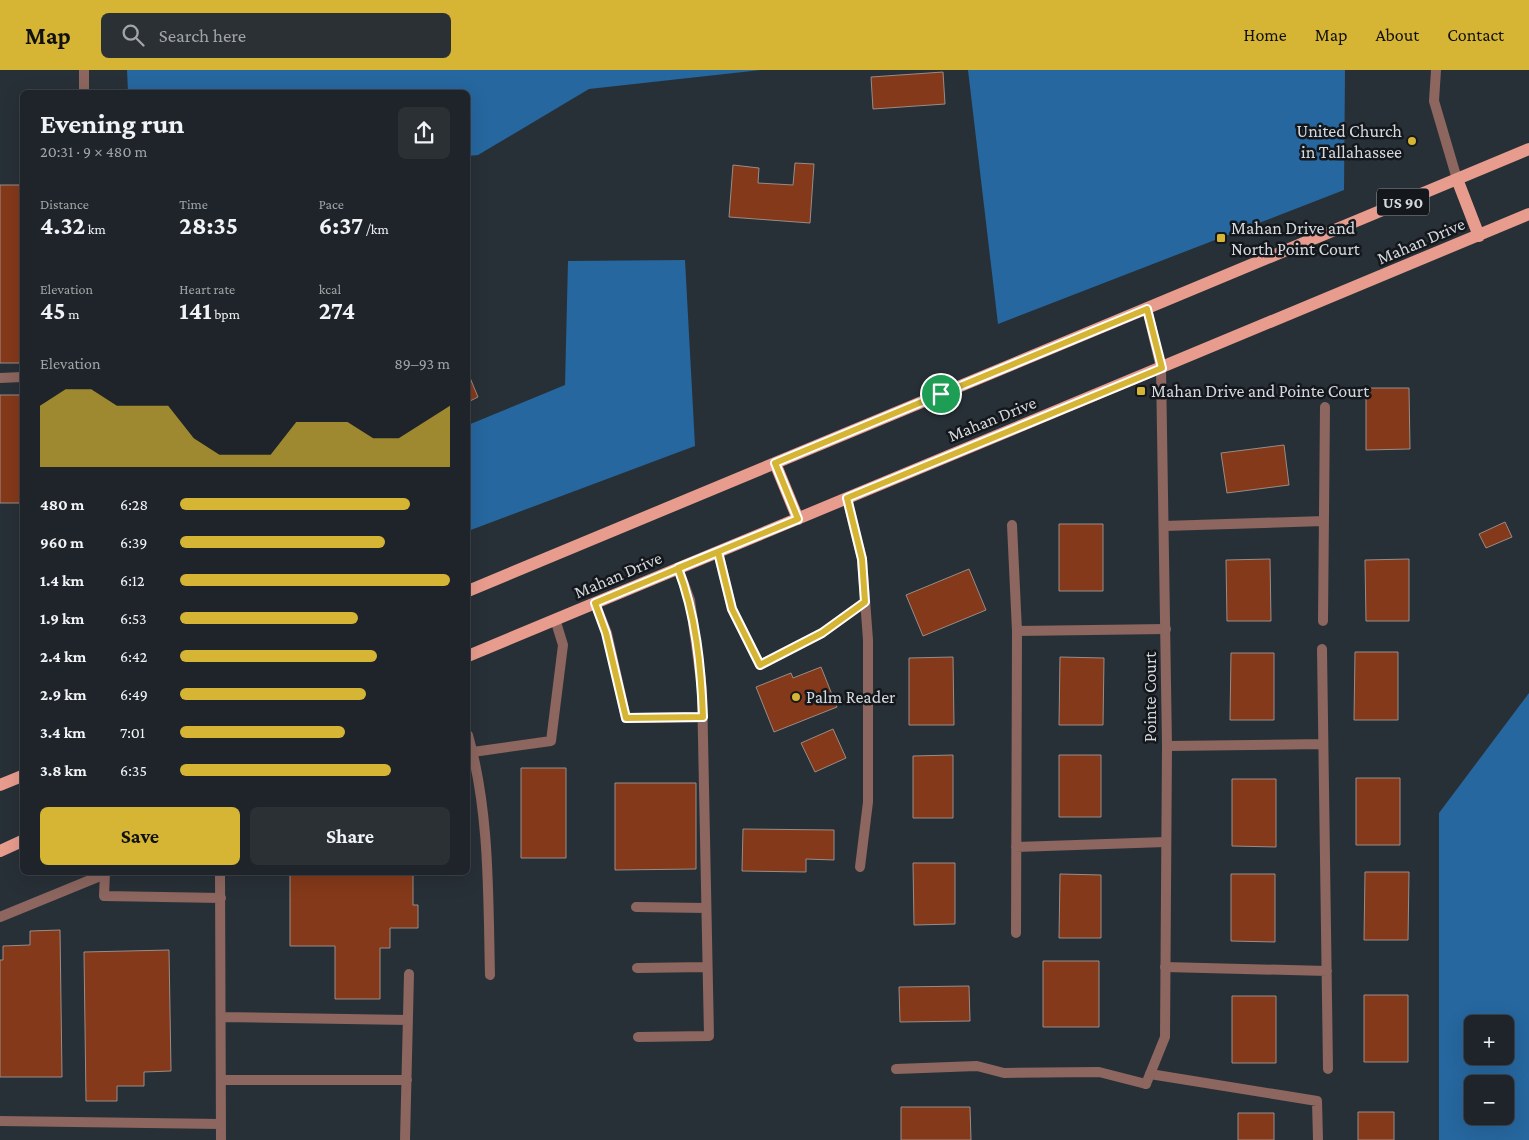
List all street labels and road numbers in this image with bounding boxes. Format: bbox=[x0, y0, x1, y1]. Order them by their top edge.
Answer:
road number: US 90 bbox=[1377, 188, 1429, 216]
street label: Mahan Drive bbox=[1374, 214, 1468, 268]
street label: Mahan Drive bbox=[945, 392, 1039, 446]
street label: Mahan Drive bbox=[571, 548, 665, 602]
street label: Pointe Court bbox=[1140, 651, 1160, 742]

